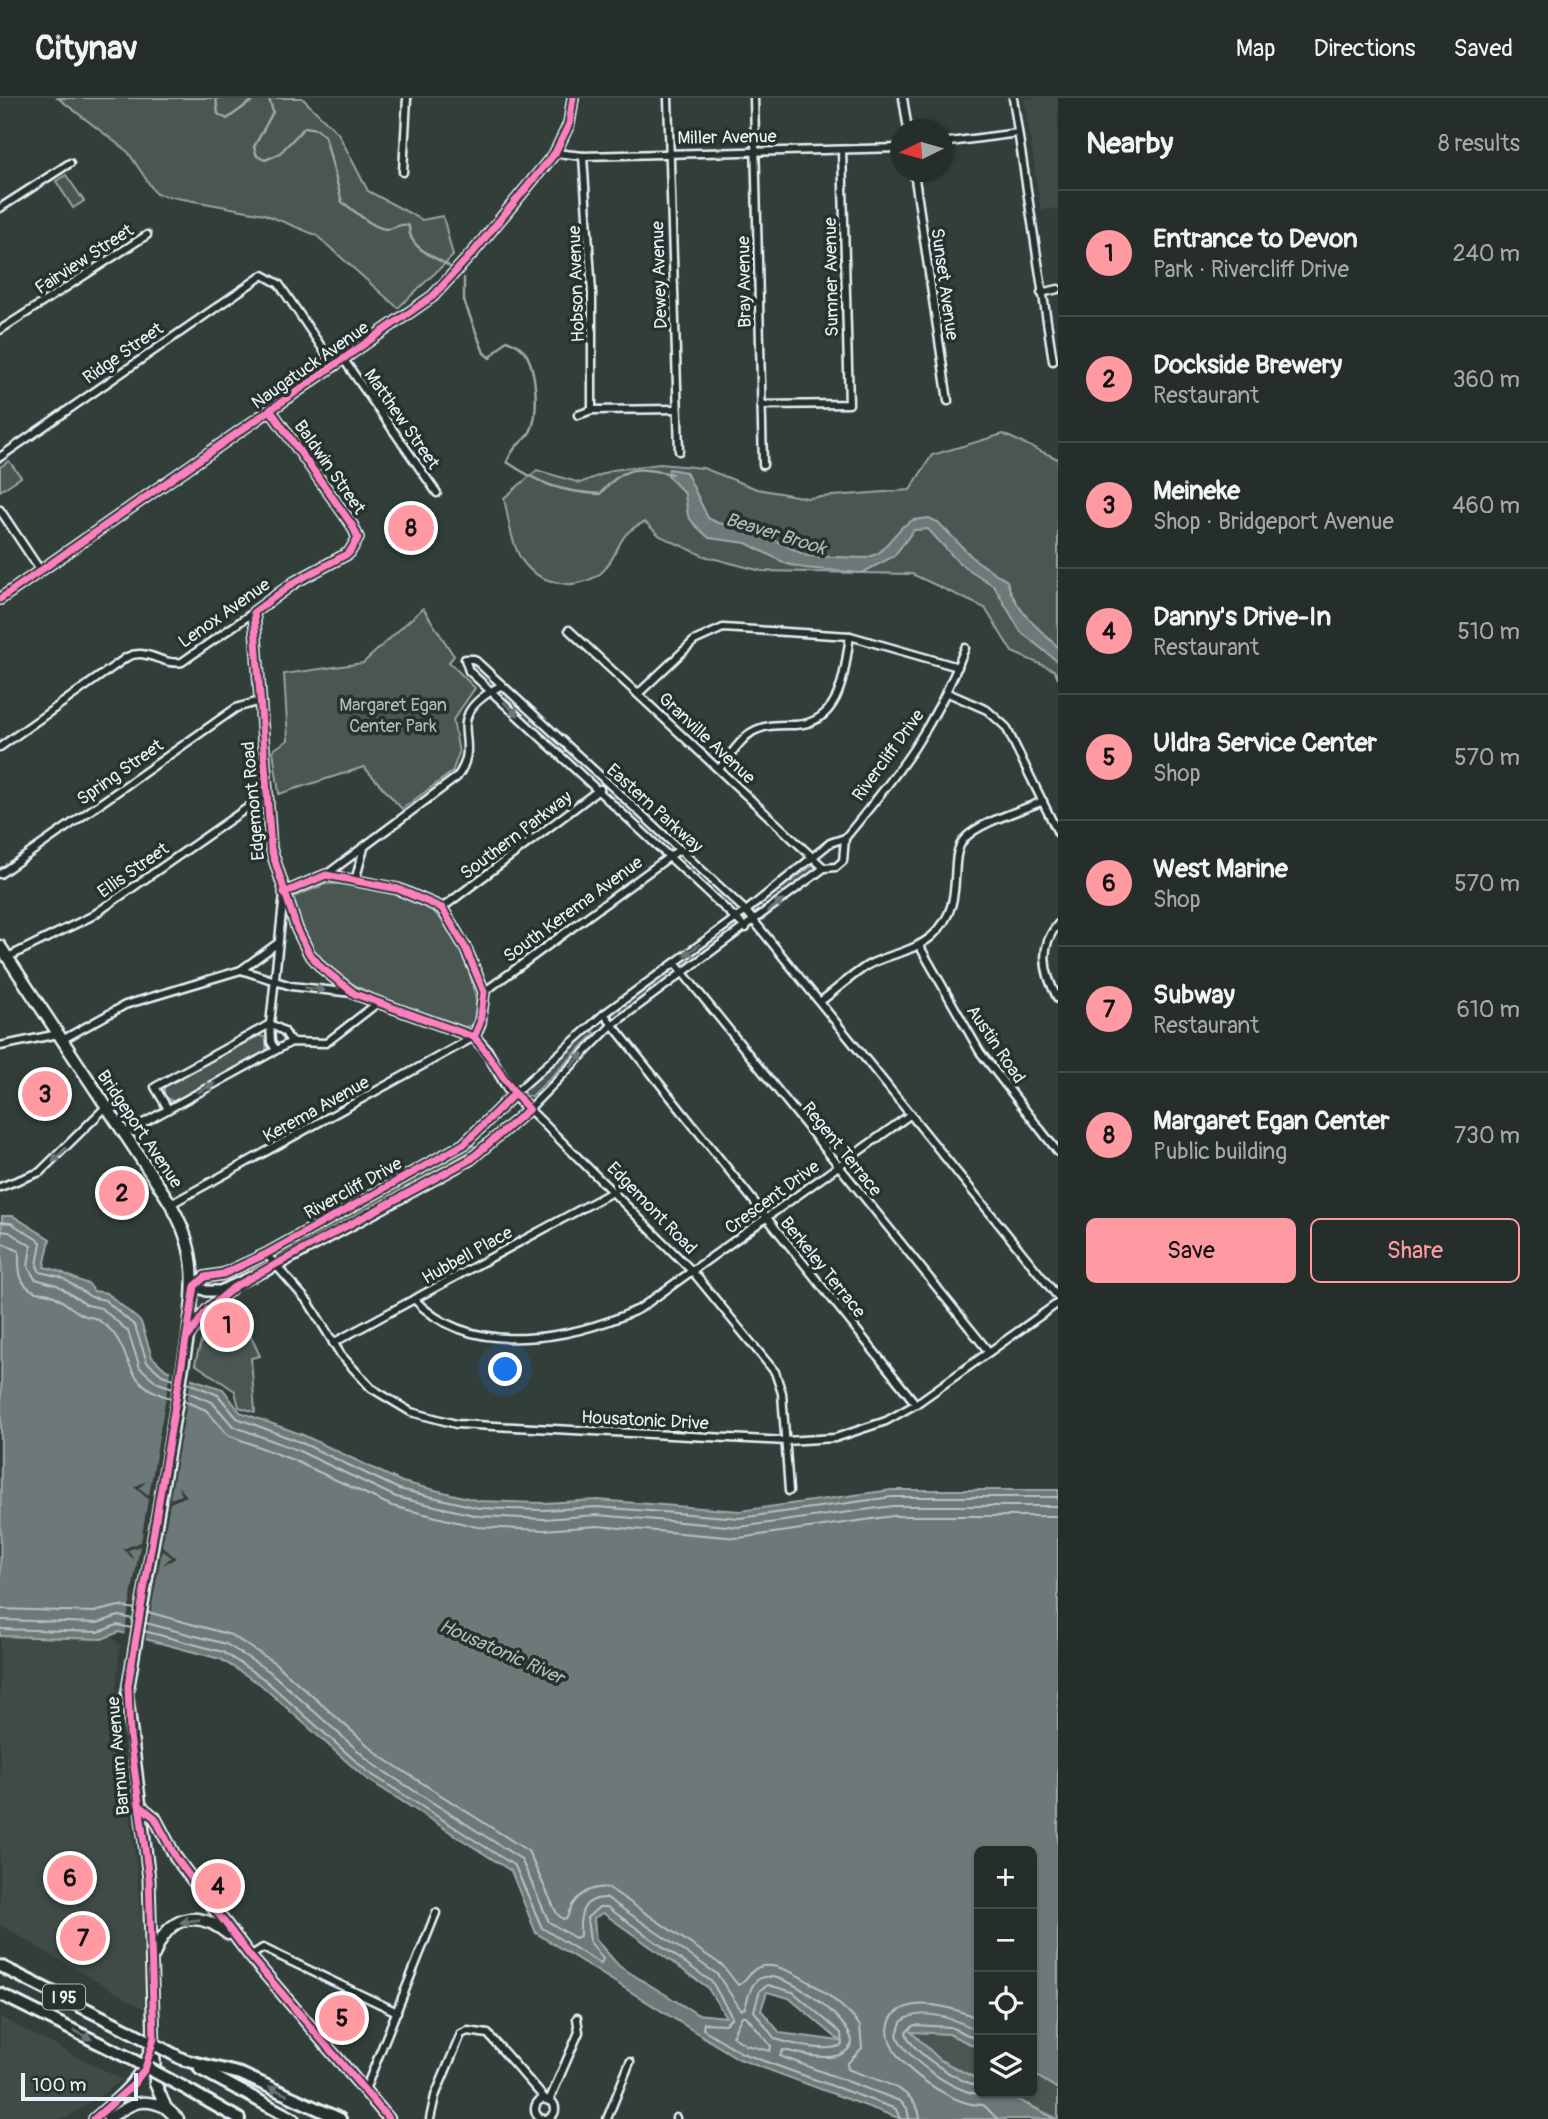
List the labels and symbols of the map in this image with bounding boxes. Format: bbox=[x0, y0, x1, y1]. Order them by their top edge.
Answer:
north arrow bbox=[890, 119, 953, 182]
street label: Miller Avenue bbox=[677, 125, 777, 150]
street label: Sumner Avenue bbox=[819, 217, 844, 337]
street label: Fairview Street bbox=[31, 219, 138, 300]
street label: Dewey Avenue bbox=[646, 220, 673, 329]
street label: Hobson Avenue bbox=[563, 225, 590, 343]
street label: Sunset Avenue bbox=[925, 227, 964, 342]
street label: Bray Avenue bbox=[732, 236, 757, 328]
street label: Naugatuck Avenue bbox=[247, 316, 374, 414]
street label: Ridge Street bbox=[79, 317, 169, 389]
street label: Matthew Street bbox=[358, 365, 445, 475]
street label: Baldwin Street bbox=[289, 416, 371, 519]
pin: 8 bbox=[388, 502, 434, 554]
water label: Beaver Brook bbox=[723, 507, 831, 561]
street label: Lenox Avenue bbox=[174, 573, 275, 653]
street label: Granville Avenue bbox=[653, 688, 760, 789]
park label: Margaret Egan Center Park bbox=[339, 694, 447, 738]
one-way arrow bbox=[502, 700, 519, 716]
street label: Rivercliff Drive bbox=[847, 705, 930, 806]
street label: Spring Street bbox=[73, 734, 169, 811]
street label: Edgemont Road bbox=[237, 740, 270, 862]
street label: Eastern Parkway bbox=[602, 759, 708, 858]
street label: Southern Parkway bbox=[456, 786, 577, 885]
street label: Ellis Street bbox=[93, 837, 174, 903]
street label: South Kerema Avenue bbox=[499, 851, 648, 968]
one-way arrow bbox=[766, 899, 785, 913]
one-way arrow bbox=[684, 943, 702, 958]
one-way arrow bbox=[304, 983, 326, 994]
street label: Austin Road bbox=[961, 1001, 1030, 1088]
one-way arrow bbox=[568, 1052, 584, 1069]
street label: Bridgeport Avenue bbox=[92, 1066, 188, 1193]
pin: 3 bbox=[22, 1068, 68, 1120]
street label: Kerema Avenue bbox=[259, 1071, 374, 1148]
one-way arrow bbox=[197, 1082, 216, 1094]
street label: Regent Terrace bbox=[796, 1097, 887, 1201]
one-way arrow bbox=[50, 1146, 67, 1163]
street label: Rivercliff Drive bbox=[300, 1152, 406, 1225]
street label: Crescent Drive bbox=[720, 1155, 824, 1239]
street label: Edgemont Road bbox=[602, 1157, 701, 1259]
pin: 2 bbox=[99, 1167, 145, 1219]
street label: Berkeley Terrace bbox=[775, 1212, 871, 1323]
street label: Hubbell Place bbox=[418, 1221, 517, 1290]
pin: 1 bbox=[204, 1299, 250, 1351]
your location bbox=[488, 1352, 522, 1386]
street label: Housatonic Drive bbox=[581, 1406, 709, 1435]
water label: Housatonic River bbox=[436, 1614, 570, 1691]
street label: Barnum Avenue bbox=[102, 1696, 135, 1816]
pin: 6 bbox=[47, 1852, 93, 1904]
pin: 4 bbox=[195, 1860, 241, 1912]
pin: 7 bbox=[60, 1912, 106, 1964]
one-way arrow bbox=[178, 1916, 200, 1927]
road number: I 95 bbox=[43, 1984, 85, 2010]
pin: 5 bbox=[319, 1992, 365, 2044]
one-way arrow bbox=[73, 2030, 93, 2041]
scale bar bbox=[21, 2070, 138, 2102]
one-way arrow bbox=[267, 2085, 288, 2096]

